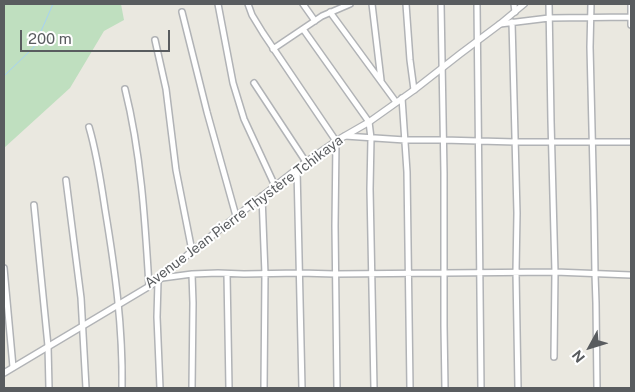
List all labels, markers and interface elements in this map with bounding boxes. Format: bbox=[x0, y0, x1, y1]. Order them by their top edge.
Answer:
scale bar bbox=[22, 20, 172, 52]
text: 200 m bbox=[28, 30, 72, 47]
street label: Avenue Jean Pierre Thystère Tchikaya bbox=[142, 132, 346, 292]
north arrow bbox=[565, 322, 615, 372]
text: N bbox=[569, 347, 588, 366]

